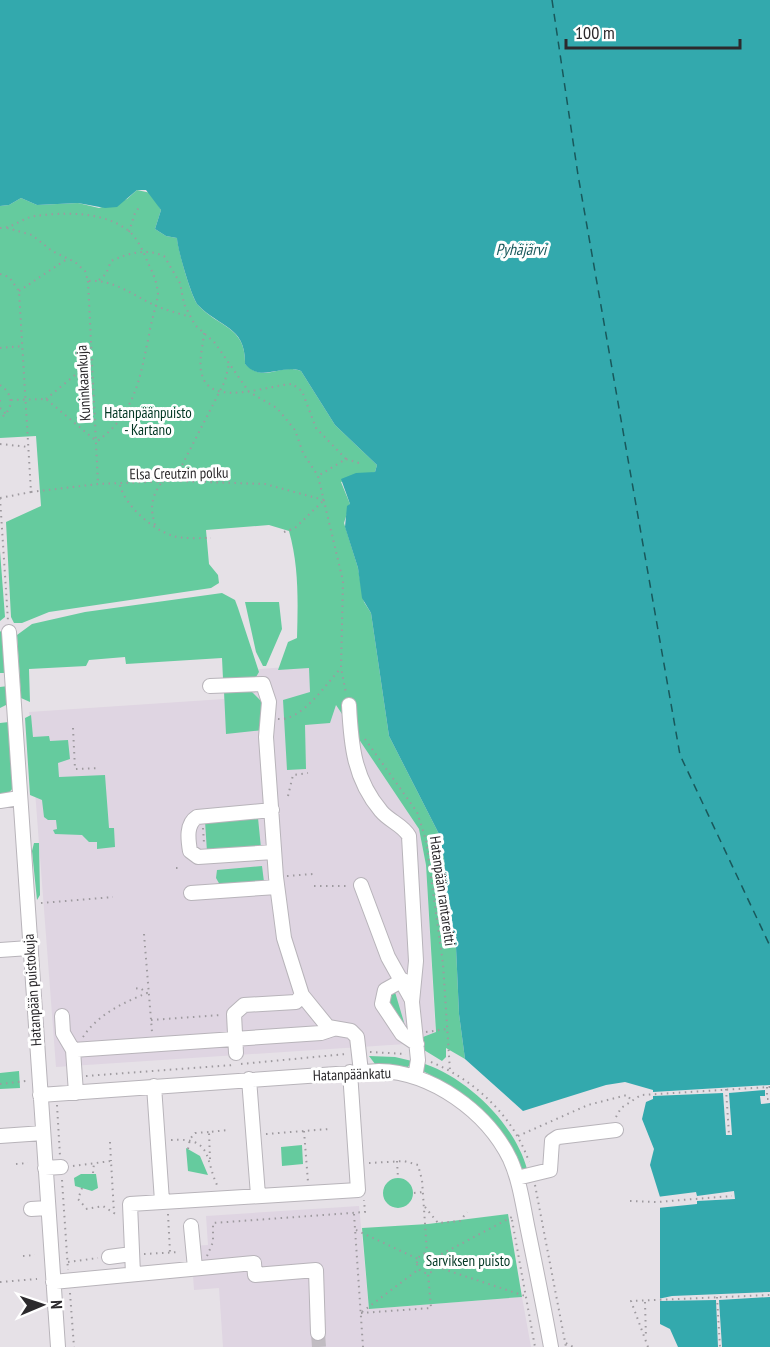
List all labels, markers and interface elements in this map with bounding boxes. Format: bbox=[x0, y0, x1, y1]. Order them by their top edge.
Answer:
scale bar bbox=[566, 12, 740, 50]
text: 100 m bbox=[575, 21, 615, 44]
water label: Pyhäjärvi bbox=[496, 239, 549, 259]
street label: Kuninkaankuja bbox=[72, 345, 94, 421]
park label: Hatanpäänpuisto - Kartano bbox=[104, 403, 192, 439]
street label: Elsa Creutzin polku bbox=[129, 463, 229, 483]
street label: Hatanpään rantareitti bbox=[426, 835, 460, 947]
street label: Hatanpään puistokuja bbox=[19, 933, 45, 1047]
street label: Hatanpäänkatu bbox=[313, 1063, 391, 1085]
park label: Sarviksen puisto bbox=[426, 1251, 510, 1270]
north arrow bbox=[12, 1275, 72, 1335]
text: N bbox=[47, 1300, 67, 1309]

